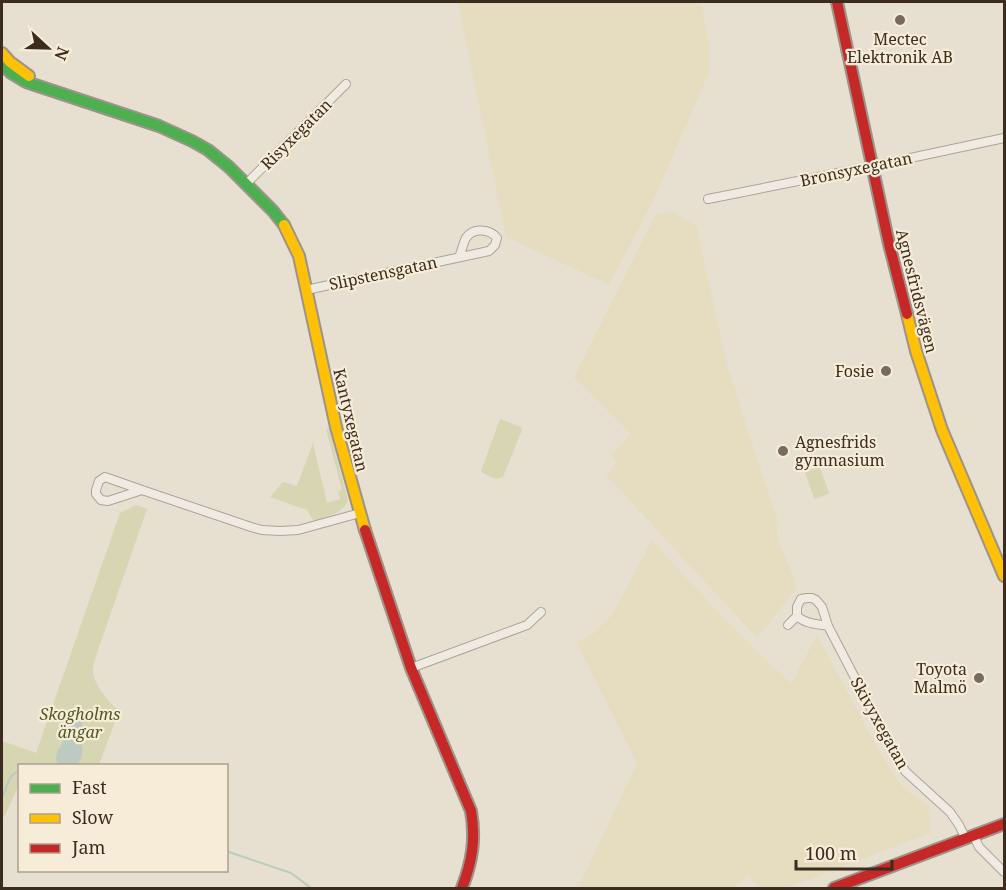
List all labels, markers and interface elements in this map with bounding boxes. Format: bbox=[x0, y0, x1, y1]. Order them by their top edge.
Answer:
marker: Mectec Elektronik AB bbox=[893, 13, 907, 27]
north arrow bbox=[18, 18, 78, 78]
place label: Mectec Elektronik AB bbox=[847, 28, 953, 68]
text: N bbox=[49, 44, 74, 64]
street label: Risyxegatan bbox=[256, 94, 336, 174]
street label: Bronsyxegatan bbox=[798, 146, 914, 192]
street label: Agnesfridsvägen bbox=[891, 227, 943, 355]
street label: Slipstensgatan bbox=[327, 251, 439, 295]
place label: Fosie bbox=[835, 360, 874, 382]
marker: Fosie bbox=[879, 364, 893, 378]
street label: Kantyxegatan bbox=[328, 366, 374, 474]
place label: Agnesfrids gymnasium bbox=[795, 431, 885, 471]
marker: Agnesfrids gymnasium bbox=[776, 444, 790, 458]
place label: Toyota Malmö bbox=[914, 658, 967, 698]
marker: Toyota Malmö bbox=[972, 671, 986, 685]
street label: Skivyxegatan bbox=[846, 673, 914, 773]
park label: Skogholms ängar bbox=[40, 703, 120, 743]
legend bbox=[18, 764, 228, 872]
text: Fast bbox=[72, 775, 107, 799]
text: Slow bbox=[72, 805, 114, 829]
scale bar bbox=[796, 833, 892, 871]
text: Jam bbox=[71, 835, 106, 859]
text: 100 m bbox=[805, 841, 857, 865]

